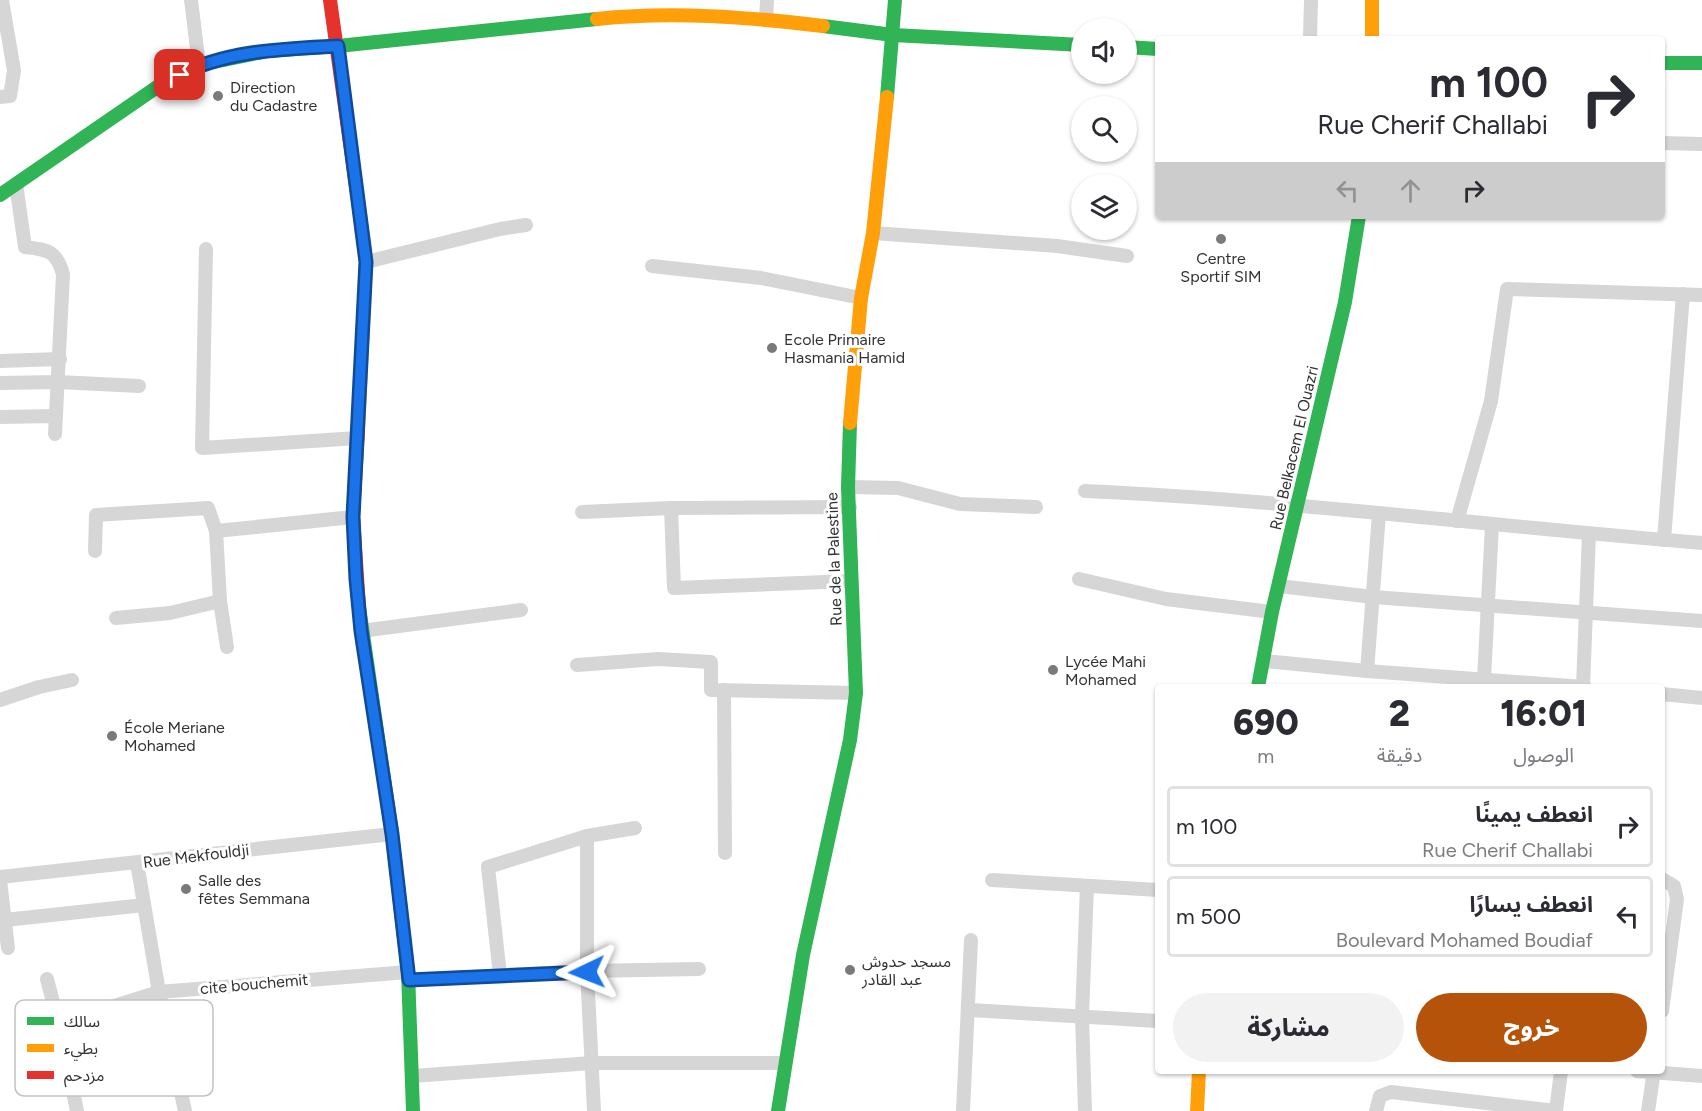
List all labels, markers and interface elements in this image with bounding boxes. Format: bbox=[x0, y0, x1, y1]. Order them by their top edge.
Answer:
map controls bbox=[1071, 18, 1137, 240]
button: sound bbox=[1071, 18, 1137, 84]
pin bbox=[154, 49, 205, 100]
text: 100 m bbox=[1429, 57, 1548, 108]
icon: arrive bbox=[163, 58, 196, 91]
icon: right bbox=[1569, 60, 1647, 138]
place label: Direction du Cadastre bbox=[230, 78, 317, 115]
marker: Direction du Cadastre bbox=[211, 89, 225, 103]
button: search bbox=[1071, 96, 1137, 162]
text: Rue Cherif Challabi bbox=[1317, 108, 1548, 141]
button: layers bbox=[1071, 174, 1137, 240]
icon: left bbox=[1331, 174, 1364, 207]
icon: ahead bbox=[1394, 174, 1427, 207]
icon: right bbox=[1457, 174, 1490, 207]
marker: Centre Sportif SIM bbox=[1214, 232, 1228, 246]
place label: Centre Sportif SIM bbox=[1180, 249, 1262, 286]
place label: Ecole Primaire Hasmania Hamid bbox=[784, 330, 905, 367]
marker: Ecole Primaire Hasmania Hamid bbox=[765, 341, 779, 355]
street label: Rue Belkacem El Ouazri bbox=[1266, 364, 1322, 532]
street label: Rue de la Palestine bbox=[822, 492, 846, 626]
place label: Lycée Mahi Mohamed bbox=[1065, 652, 1146, 689]
marker: Lycée Mahi Mohamed bbox=[1046, 663, 1060, 677]
text: 2 bbox=[1389, 692, 1410, 735]
text: 16:01 bbox=[1500, 692, 1587, 735]
text: 690 bbox=[1233, 701, 1299, 744]
place label: École Meriane Mohamed bbox=[124, 718, 225, 755]
marker: École Meriane Mohamed bbox=[105, 729, 119, 743]
text: دقيقة bbox=[1377, 743, 1422, 767]
text: الوصول bbox=[1513, 743, 1574, 767]
text: m bbox=[1257, 744, 1274, 768]
text: انعطف يمينًا bbox=[1475, 801, 1593, 828]
icon: right bbox=[1611, 810, 1644, 843]
text: 100 m bbox=[1176, 813, 1237, 840]
text: Rue Cherif Challabi bbox=[1422, 838, 1593, 862]
street label: Rue Mekfouldji bbox=[142, 840, 250, 872]
place label: Salle des fêtes Semmana bbox=[198, 871, 310, 908]
marker: Salle des fêtes Semmana bbox=[179, 882, 193, 896]
text: انعطف يسارًا bbox=[1470, 891, 1593, 918]
icon: left bbox=[1611, 900, 1644, 933]
text: 500 m bbox=[1176, 903, 1241, 930]
text: Boulevard Mohamed Boudiaf bbox=[1336, 928, 1593, 952]
position arrow bbox=[555, 940, 619, 1004]
place label: مسجد حدوش عبد القادر bbox=[861, 952, 951, 989]
marker: مسجد حدوش عبد القادر bbox=[843, 963, 857, 977]
street label: cite bouchemit bbox=[199, 970, 309, 998]
button: مشاركة bbox=[1173, 993, 1404, 1062]
button: خروج bbox=[1416, 993, 1647, 1062]
legend bbox=[15, 1000, 213, 1096]
text: سالك bbox=[64, 1012, 100, 1031]
text: بطيء bbox=[64, 1039, 98, 1061]
text: مزدحم bbox=[64, 1066, 104, 1088]

